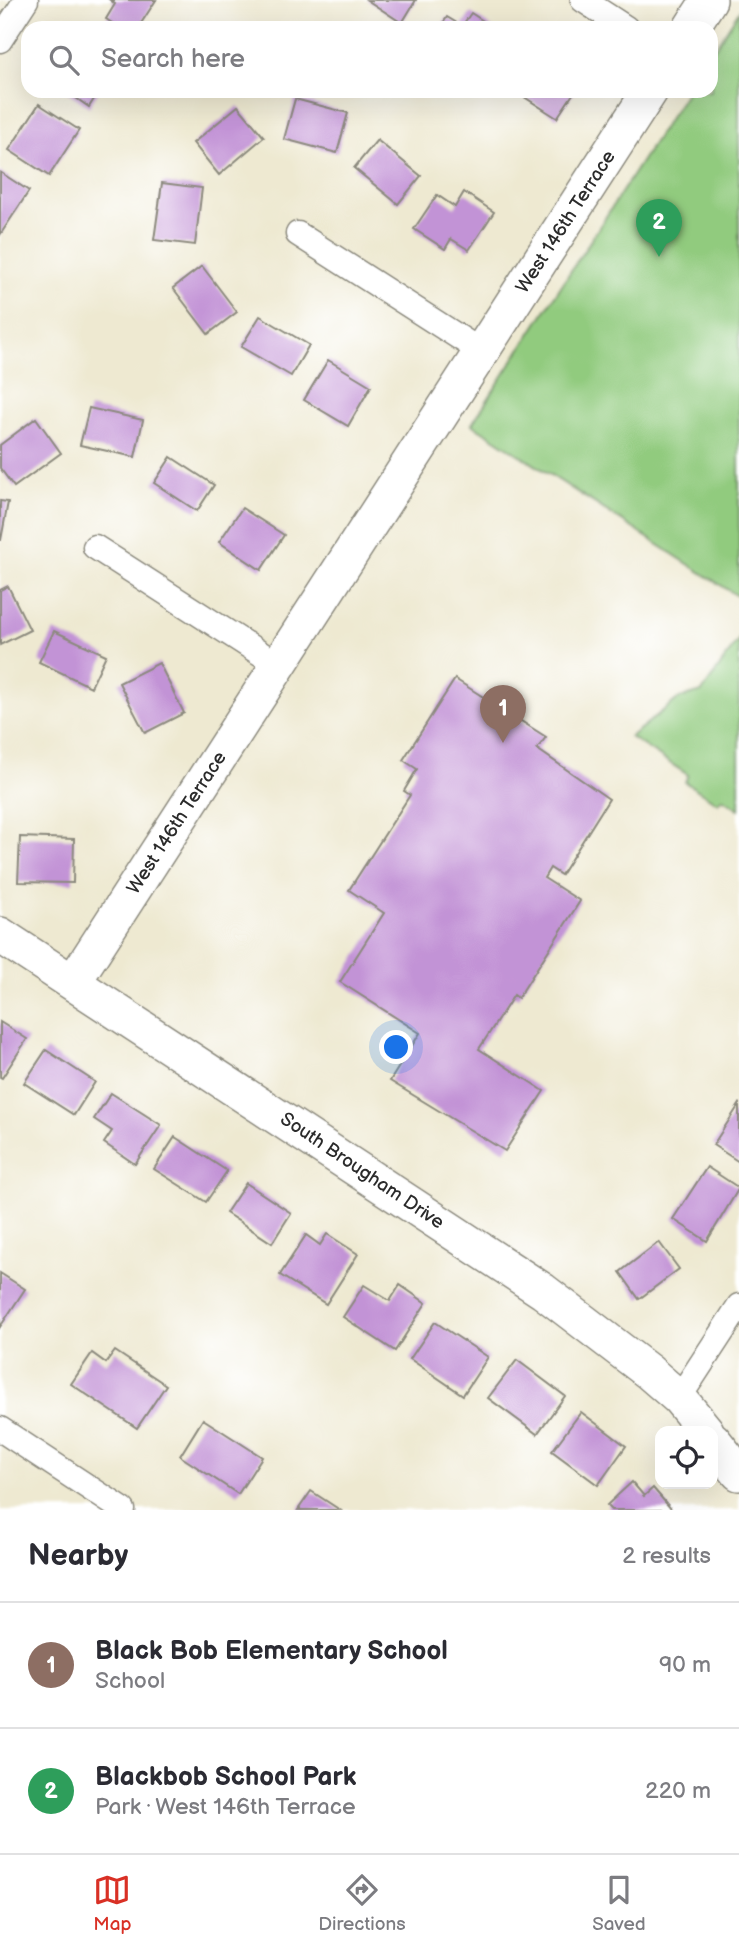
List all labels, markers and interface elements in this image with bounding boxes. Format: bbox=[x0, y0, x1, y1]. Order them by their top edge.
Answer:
search box bbox=[21, 21, 718, 98]
icon: search bbox=[45, 41, 83, 79]
text: Search here bbox=[101, 44, 245, 75]
street label: West 146th Terrace bbox=[511, 146, 621, 298]
pin: 2 bbox=[636, 199, 682, 257]
pin: 1 bbox=[480, 685, 526, 743]
street label: West 146th Terrace bbox=[122, 747, 232, 899]
your location bbox=[379, 1030, 413, 1064]
street label: South Brougham Drive bbox=[276, 1108, 448, 1234]
map controls bbox=[655, 1426, 718, 1489]
button: locate bbox=[655, 1426, 718, 1489]
text: Nearby bbox=[28, 1538, 128, 1574]
text: 2 results bbox=[622, 1542, 711, 1570]
text: Black Bob Elementary School bbox=[95, 1636, 448, 1667]
text: 1 bbox=[46, 1651, 56, 1679]
text: 90 m bbox=[659, 1651, 711, 1679]
text: School bbox=[95, 1667, 165, 1695]
text: Blackbob School Park bbox=[95, 1762, 356, 1793]
text: 2 bbox=[44, 1777, 58, 1805]
text: 220 m bbox=[645, 1777, 711, 1805]
text: Park · West 146th Terrace bbox=[95, 1793, 356, 1821]
tab: Map bbox=[93, 1871, 132, 1936]
tab: Directions bbox=[318, 1871, 406, 1936]
tab: Saved bbox=[592, 1871, 646, 1936]

